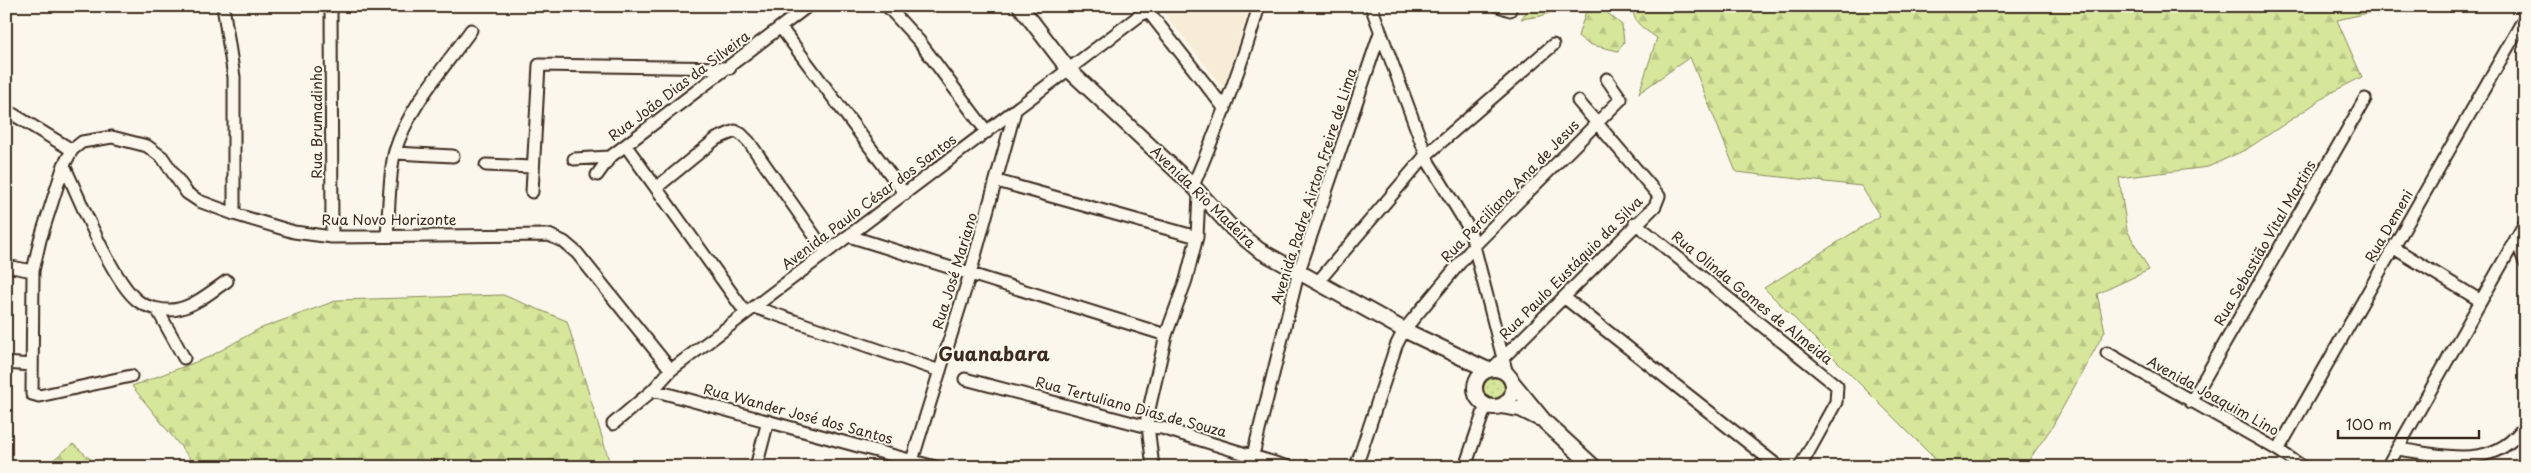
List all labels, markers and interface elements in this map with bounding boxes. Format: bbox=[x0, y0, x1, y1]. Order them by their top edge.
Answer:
street label: Rua João Dias da Silveira bbox=[604, 25, 754, 146]
street label: Rua Brumadinho bbox=[306, 65, 327, 179]
street label: Avenida Padre Airton Freire de Lima bbox=[1265, 65, 1362, 307]
street label: Rua Perciliana Ana de Jesus bbox=[1436, 115, 1584, 267]
street label: Avenida Paulo César dos Santos bbox=[777, 129, 961, 274]
street label: Avenida Rio Madeira bbox=[1146, 141, 1261, 253]
street label: Rua Sebastião Vital Martins bbox=[2208, 156, 2321, 329]
street label: Rua Demeni bbox=[2359, 185, 2418, 266]
street label: Rua Paulo Eustáquio da Silva bbox=[1494, 191, 1647, 344]
street label: Rua Novo Horizonte bbox=[322, 209, 457, 230]
street label: Rua José Mariano bbox=[927, 210, 982, 332]
street label: Rua Olinda Gomes de Almeida bbox=[1667, 226, 1837, 369]
district label: Guanabara bbox=[938, 339, 1050, 367]
street label: Avenida Joaquim Lino bbox=[2143, 351, 2283, 441]
street label: Rua Tertuliano Dias de Souza bbox=[1033, 371, 1229, 442]
street label: Rua Wander José dos Santos bbox=[701, 378, 895, 449]
scale bar bbox=[2338, 408, 2480, 440]
text: 100 m bbox=[2346, 412, 2392, 435]

